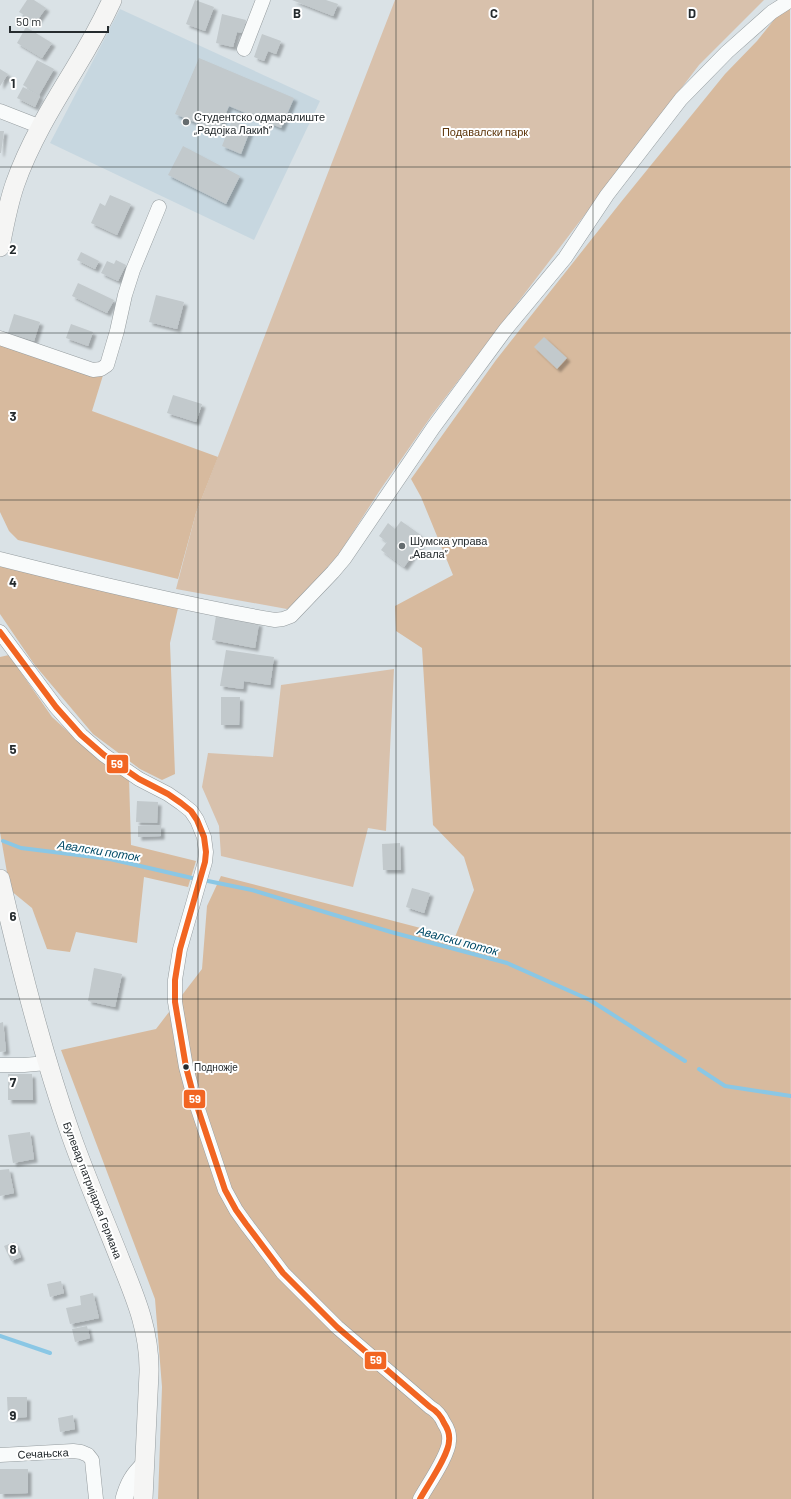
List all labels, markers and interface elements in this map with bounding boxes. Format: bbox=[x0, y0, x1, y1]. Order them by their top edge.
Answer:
text: B bbox=[293, 5, 301, 21]
text: C bbox=[490, 5, 498, 21]
text: D bbox=[688, 5, 696, 21]
scale bar bbox=[10, 8, 108, 34]
text: 50 m bbox=[16, 14, 41, 28]
text: 1 bbox=[11, 75, 15, 91]
place label: Студентско одмаралиште „Радојка Лакић” bbox=[194, 110, 325, 136]
marker: Студентско одмаралиште „Радојка Лакић” bbox=[181, 117, 191, 127]
park label: Подавалски парк bbox=[442, 125, 528, 138]
text: 2 bbox=[9, 241, 17, 257]
text: 3 bbox=[9, 408, 17, 424]
place label: Шумска управа „Авала” bbox=[410, 534, 488, 560]
marker: Шумска управа „Авала” bbox=[397, 541, 407, 551]
text: 4 bbox=[9, 574, 17, 590]
text: 5 bbox=[9, 741, 17, 757]
line badge: 59 bbox=[106, 754, 129, 774]
text: 59 bbox=[111, 757, 123, 770]
water label: Авалски поток bbox=[56, 836, 143, 864]
text: 6 bbox=[10, 908, 17, 924]
water label: Авалски поток bbox=[415, 922, 501, 958]
place label: Подножје bbox=[194, 1061, 238, 1073]
marker: Подножје bbox=[181, 1062, 191, 1072]
text: 7 bbox=[10, 1074, 17, 1090]
line badge: 59 bbox=[183, 1089, 206, 1109]
text: 59 bbox=[189, 1092, 201, 1105]
street label: Булевар патријарха Германа bbox=[61, 1120, 125, 1261]
text: 8 bbox=[9, 1241, 17, 1257]
line badge: 59 bbox=[364, 1351, 387, 1370]
text: 59 bbox=[370, 1353, 382, 1366]
text: 9 bbox=[10, 1407, 17, 1423]
street label: Сечањска bbox=[17, 1445, 70, 1461]

